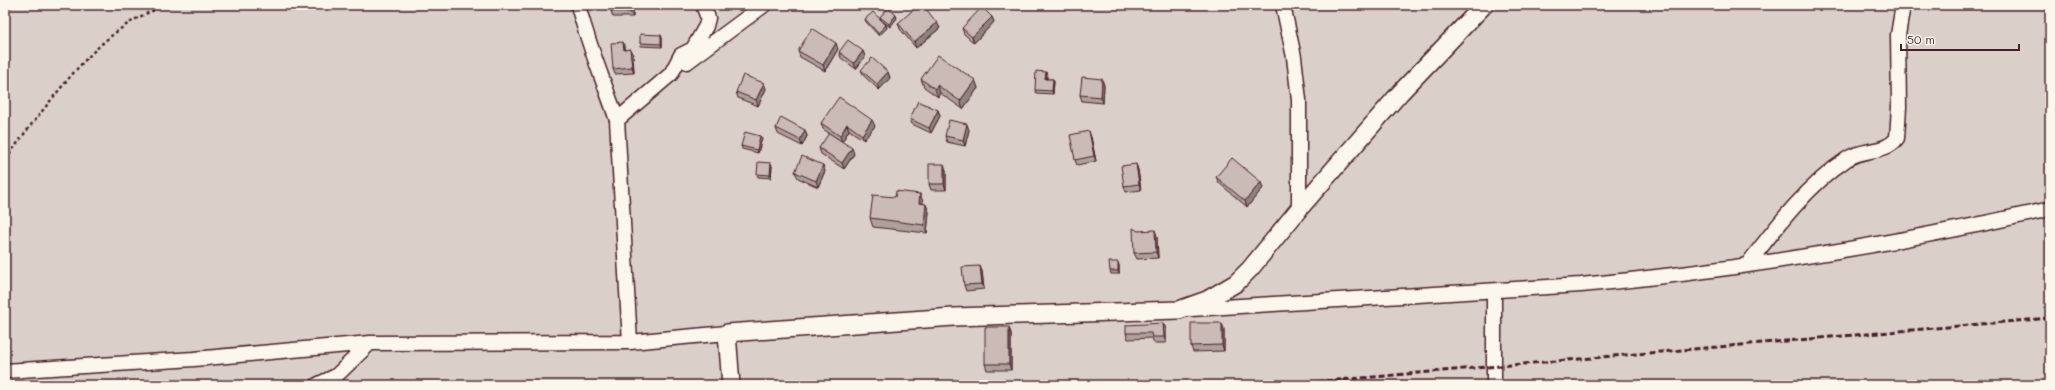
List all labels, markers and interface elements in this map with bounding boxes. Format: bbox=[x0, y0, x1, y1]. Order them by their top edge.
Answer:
scale bar bbox=[1901, 26, 2019, 52]
text: 50 m bbox=[1907, 31, 1935, 47]

